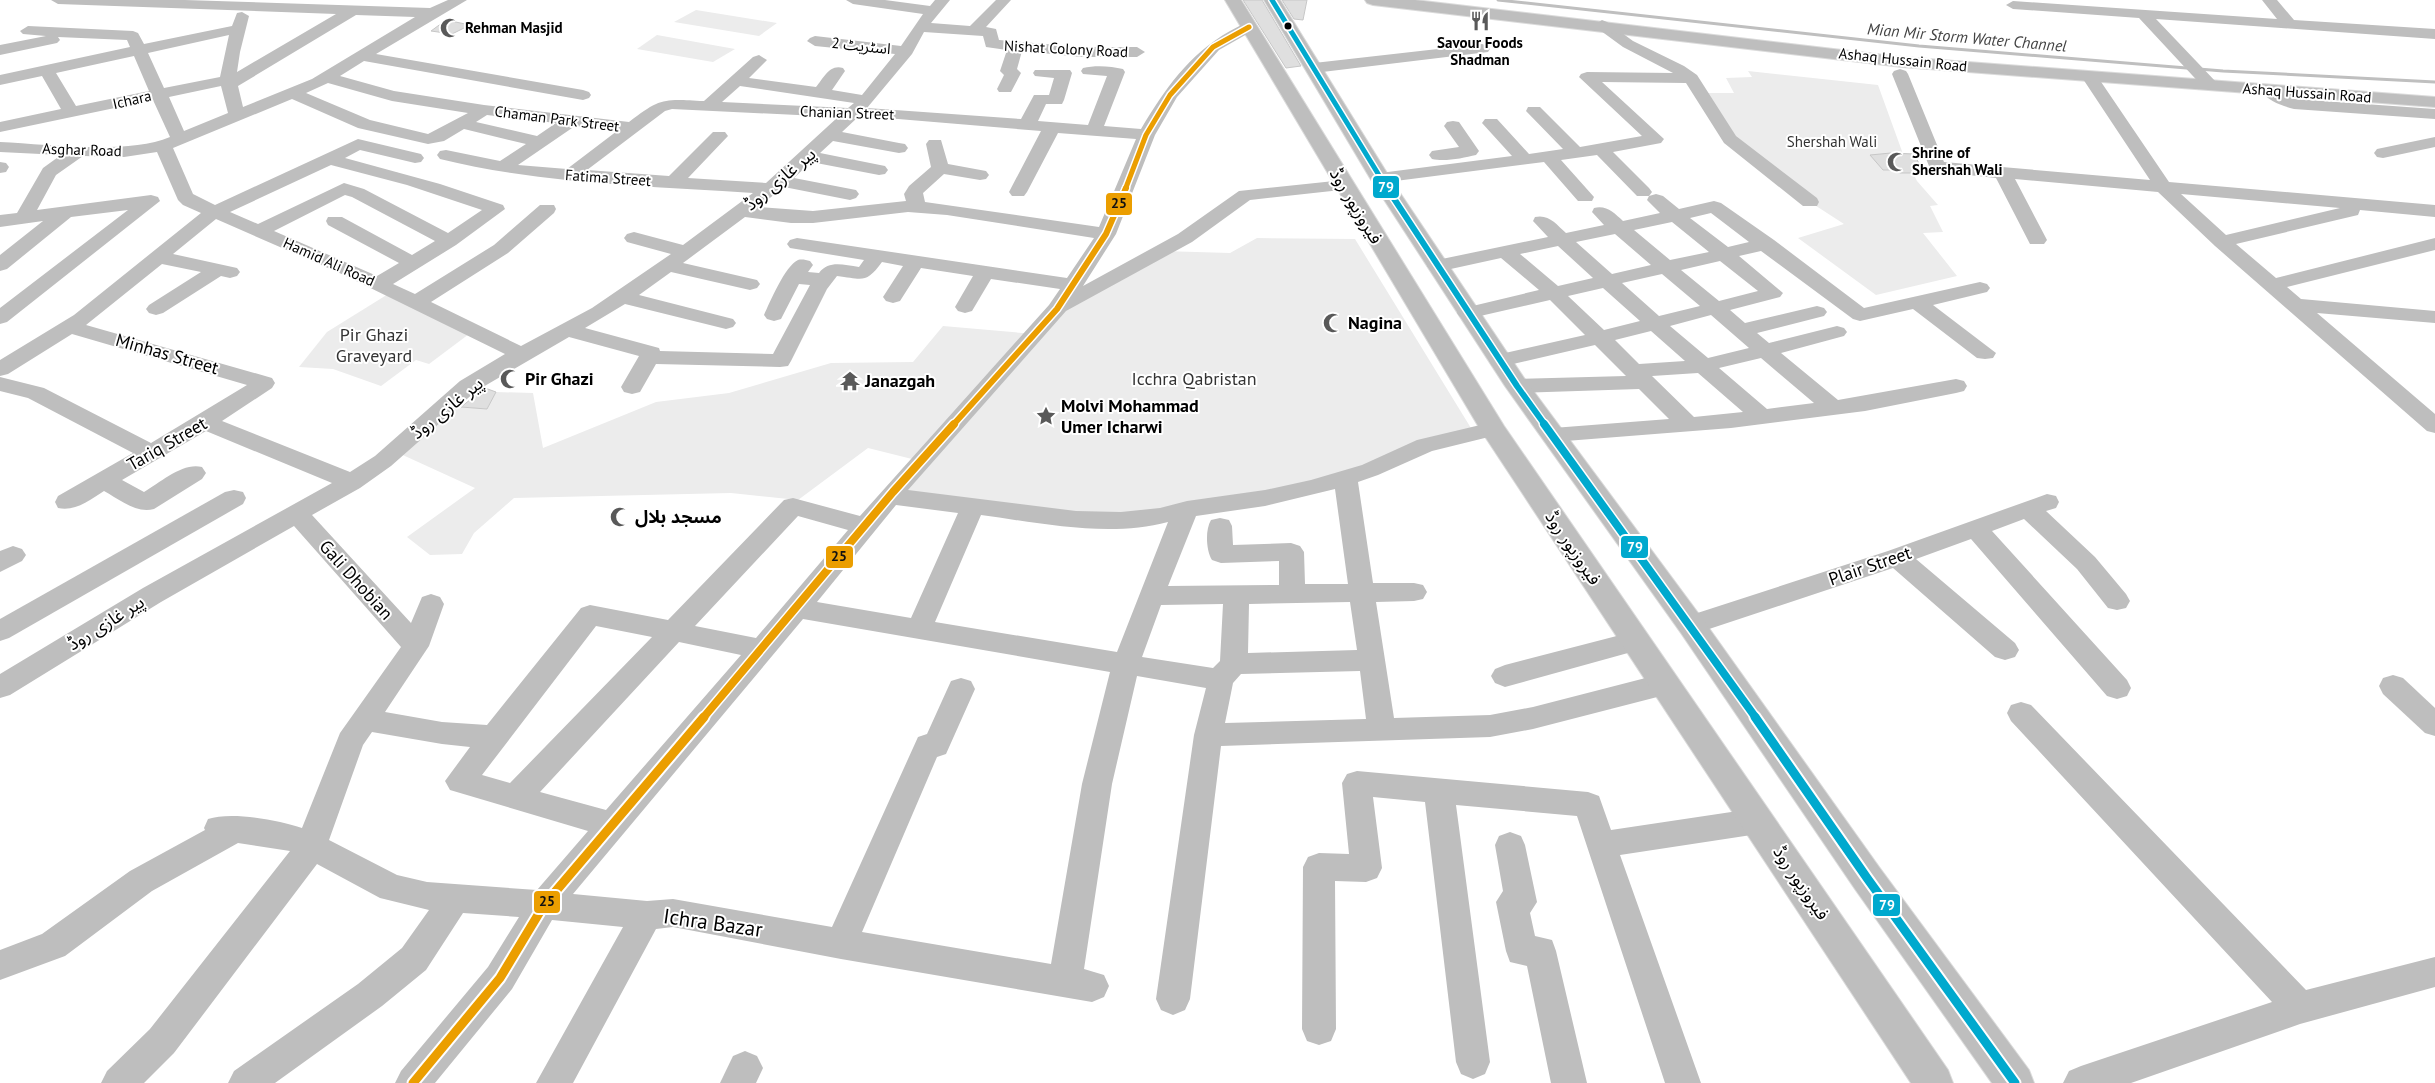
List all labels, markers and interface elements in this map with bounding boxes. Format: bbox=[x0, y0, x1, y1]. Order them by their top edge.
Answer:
restaurant icon: Savour Foods Shadman bbox=[1469, 10, 1491, 32]
mosque icon: Rehman Masjid bbox=[439, 17, 461, 39]
place label: Rehman Masjid bbox=[465, 18, 563, 37]
water label: Mian Mir Storm Water Channel bbox=[1866, 18, 2068, 56]
unlabelled marker bbox=[1283, 21, 1293, 31]
street label: اسٹریٹ 2 bbox=[830, 33, 892, 58]
place label: Savour Foods Shadman bbox=[1437, 33, 1523, 69]
street label: Nishat Colony Road bbox=[1004, 36, 1128, 61]
street label: Ashaq Hussain Road bbox=[1838, 43, 1968, 76]
street label: Ashaq Hussain Road bbox=[2242, 79, 2372, 106]
street label: Ichara bbox=[111, 86, 153, 113]
street label: Chaman Park Street bbox=[494, 101, 621, 136]
street label: Chanian Street bbox=[800, 101, 895, 124]
park label: Shershah Wali bbox=[1787, 132, 1877, 151]
street label: Asghar Road bbox=[42, 139, 122, 160]
street label: پیر غازی روڈ bbox=[739, 142, 820, 215]
place label: Shrine of Shershah Wali bbox=[1912, 143, 2003, 179]
mosque icon: Shrine of Shershah Wali bbox=[1886, 151, 1908, 173]
street label: فیروزپور روڈ bbox=[1325, 164, 1388, 248]
street label: Fatima Street bbox=[564, 165, 652, 190]
line badge: 79 bbox=[1372, 175, 1400, 199]
text: 79 bbox=[1378, 178, 1394, 196]
line badge: 25 bbox=[1105, 192, 1133, 216]
text: 25 bbox=[1111, 194, 1127, 212]
street label: Hamid Ali Road bbox=[280, 233, 378, 290]
place label: Nagina bbox=[1348, 311, 1402, 334]
mosque icon: Nagina bbox=[1322, 312, 1344, 334]
park label: Pir Ghazi Graveyard bbox=[336, 323, 412, 367]
street label: Minhas Street bbox=[113, 328, 221, 379]
place label: Pir Ghazi bbox=[525, 367, 594, 390]
park label: Icchra Qabristan bbox=[1131, 367, 1257, 390]
mosque icon: Pir Ghazi bbox=[499, 368, 521, 390]
place label: Janazgah bbox=[864, 369, 935, 392]
temple icon: Janazgah bbox=[839, 370, 861, 392]
street label: پیر غازی روڈ bbox=[406, 371, 488, 444]
place label: Molvi Mohammad Umer Icharwi bbox=[1061, 394, 1199, 438]
place icon: Molvi Mohammad Umer Icharwi bbox=[1035, 405, 1057, 427]
street label: Tariq Street bbox=[123, 412, 211, 476]
place label: مسجد بلال bbox=[635, 505, 722, 528]
mosque icon: مسجد بلال bbox=[609, 506, 631, 528]
street label: فیروزپور روڈ bbox=[1540, 506, 1607, 589]
street label: Gali Dhobian bbox=[315, 535, 398, 624]
line badge: 79 bbox=[1620, 535, 1649, 559]
text: 79 bbox=[1627, 538, 1643, 556]
street label: Plair Street bbox=[1825, 541, 1914, 590]
line badge: 25 bbox=[825, 545, 854, 569]
text: 25 bbox=[831, 547, 847, 565]
street label: پیر غازی روڈ bbox=[63, 590, 149, 655]
street label: فیروزپور روڈ bbox=[1768, 841, 1835, 924]
line badge: 25 bbox=[533, 890, 561, 914]
text: 25 bbox=[539, 892, 555, 910]
line badge: 79 bbox=[1872, 893, 1901, 917]
text: 79 bbox=[1879, 896, 1895, 914]
street label: Ichra Bazar bbox=[662, 902, 764, 943]

